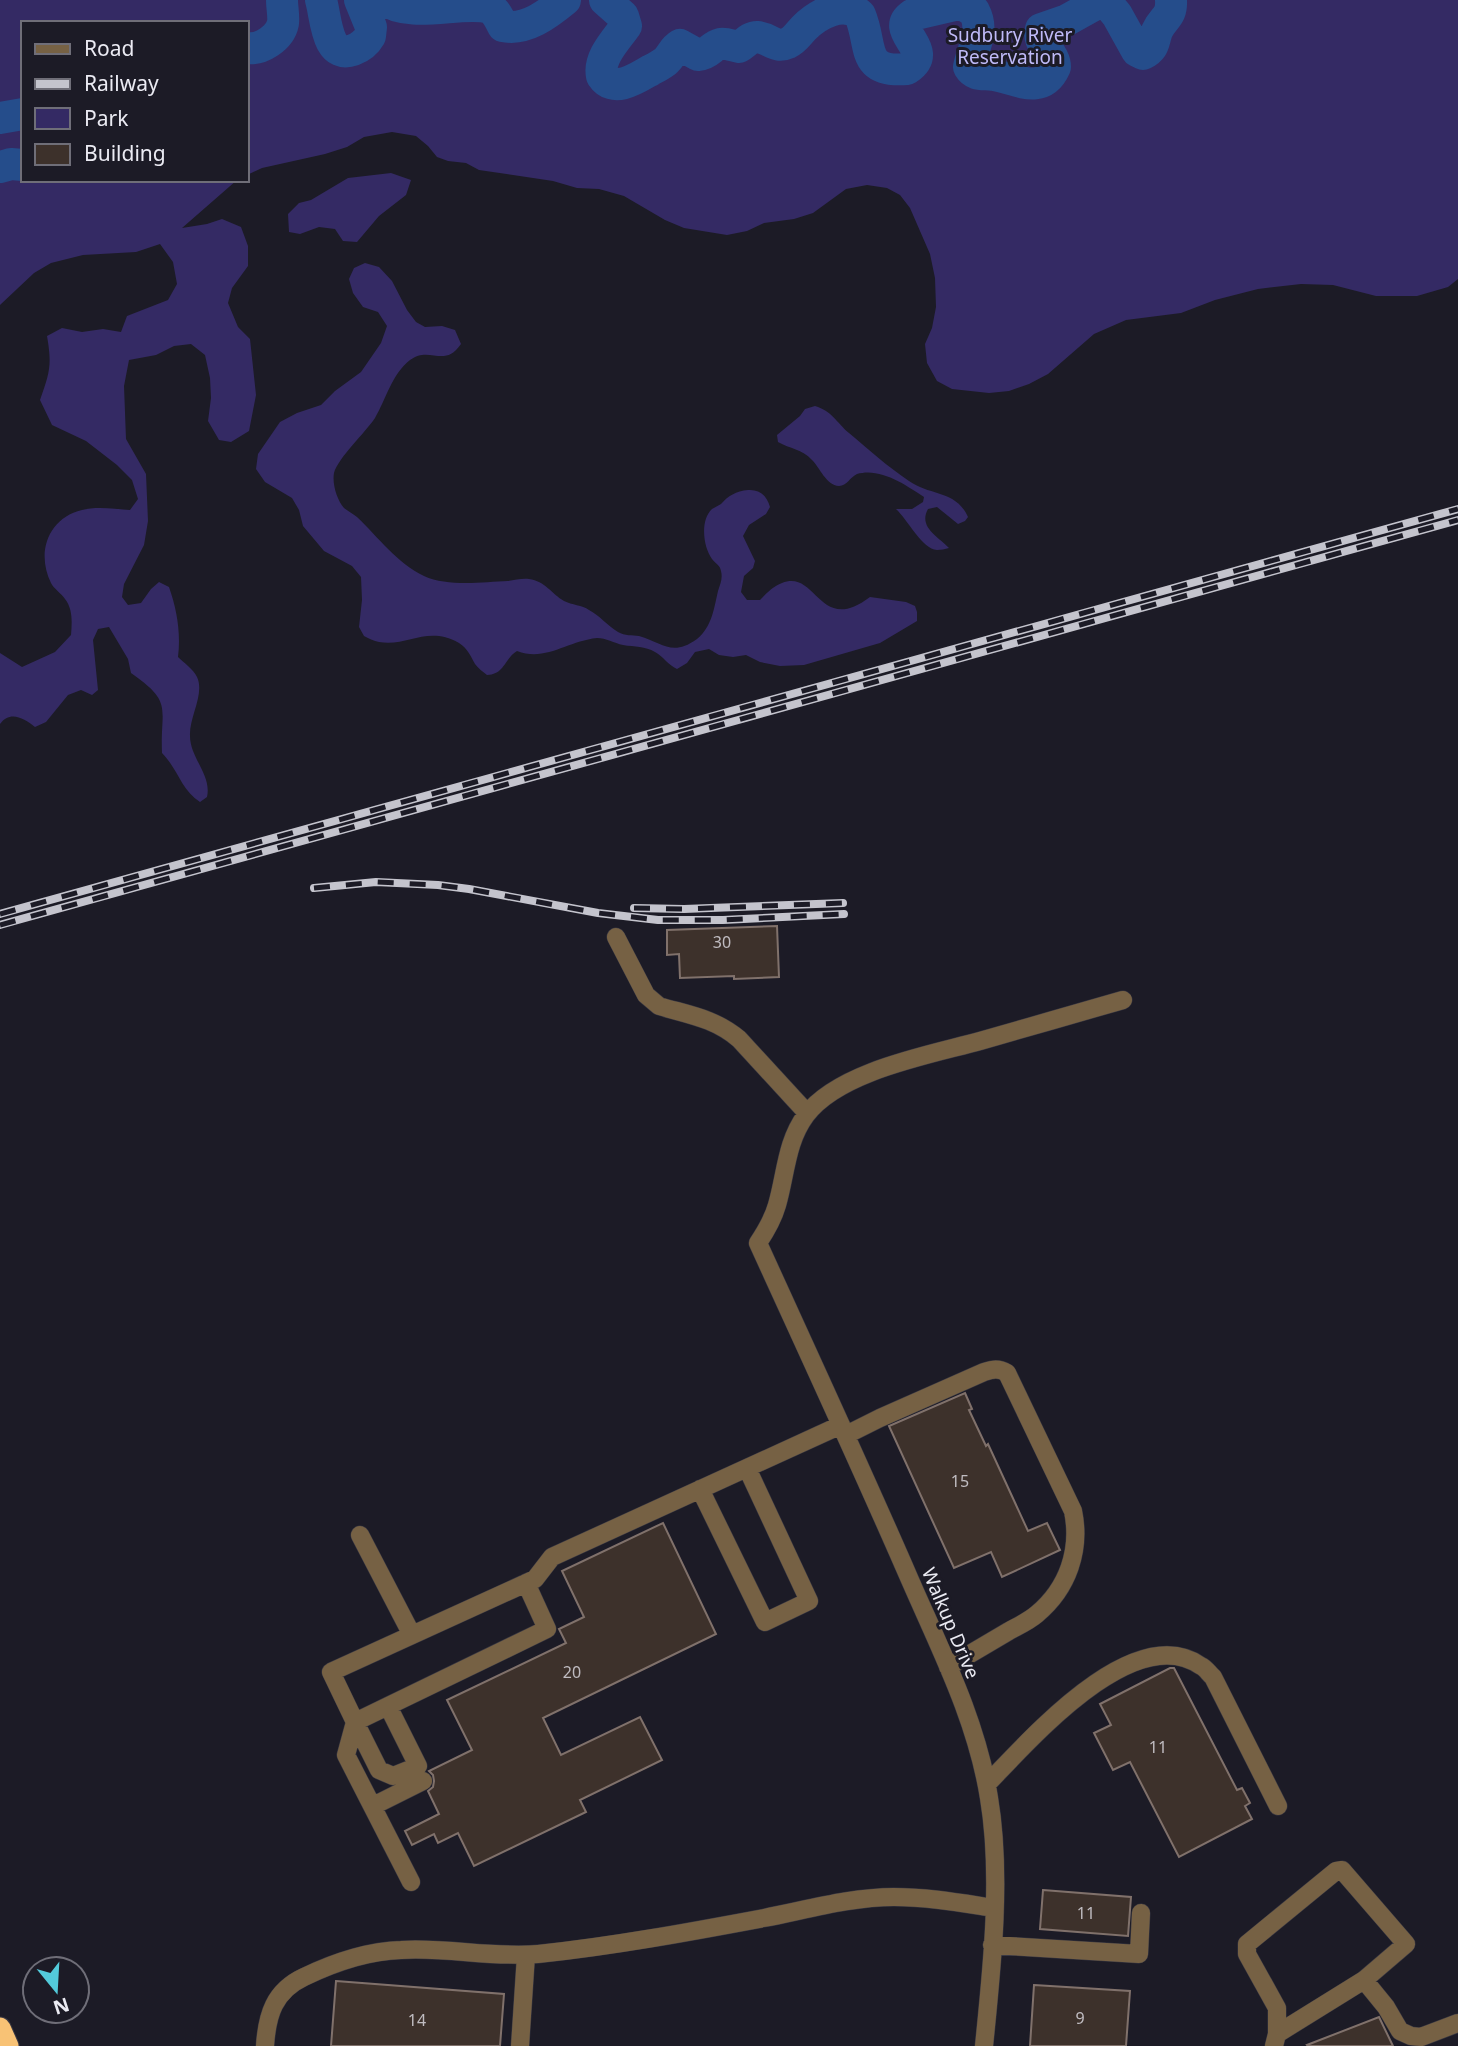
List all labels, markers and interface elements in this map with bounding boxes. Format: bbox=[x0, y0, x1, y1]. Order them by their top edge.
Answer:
legend bbox=[21, 21, 248, 182]
park label: Sudbury River Reservation bbox=[948, 22, 1072, 70]
text: Road bbox=[84, 34, 134, 62]
text: Railway bbox=[84, 69, 159, 97]
text: Park bbox=[84, 104, 129, 132]
text: Building bbox=[84, 139, 166, 167]
house number: 30 bbox=[713, 931, 731, 953]
house number: 15 bbox=[951, 1470, 969, 1492]
street label: Walkup Drive bbox=[916, 1563, 986, 1683]
house number: 20 bbox=[563, 1661, 581, 1683]
house number: 11 bbox=[1149, 1736, 1167, 1758]
house number: 11 bbox=[1077, 1902, 1095, 1924]
north arrow bbox=[21, 1955, 91, 2025]
text: N bbox=[50, 1991, 73, 2021]
house number: 9 bbox=[1075, 2007, 1085, 2029]
house number: 14 bbox=[408, 2009, 426, 2031]

